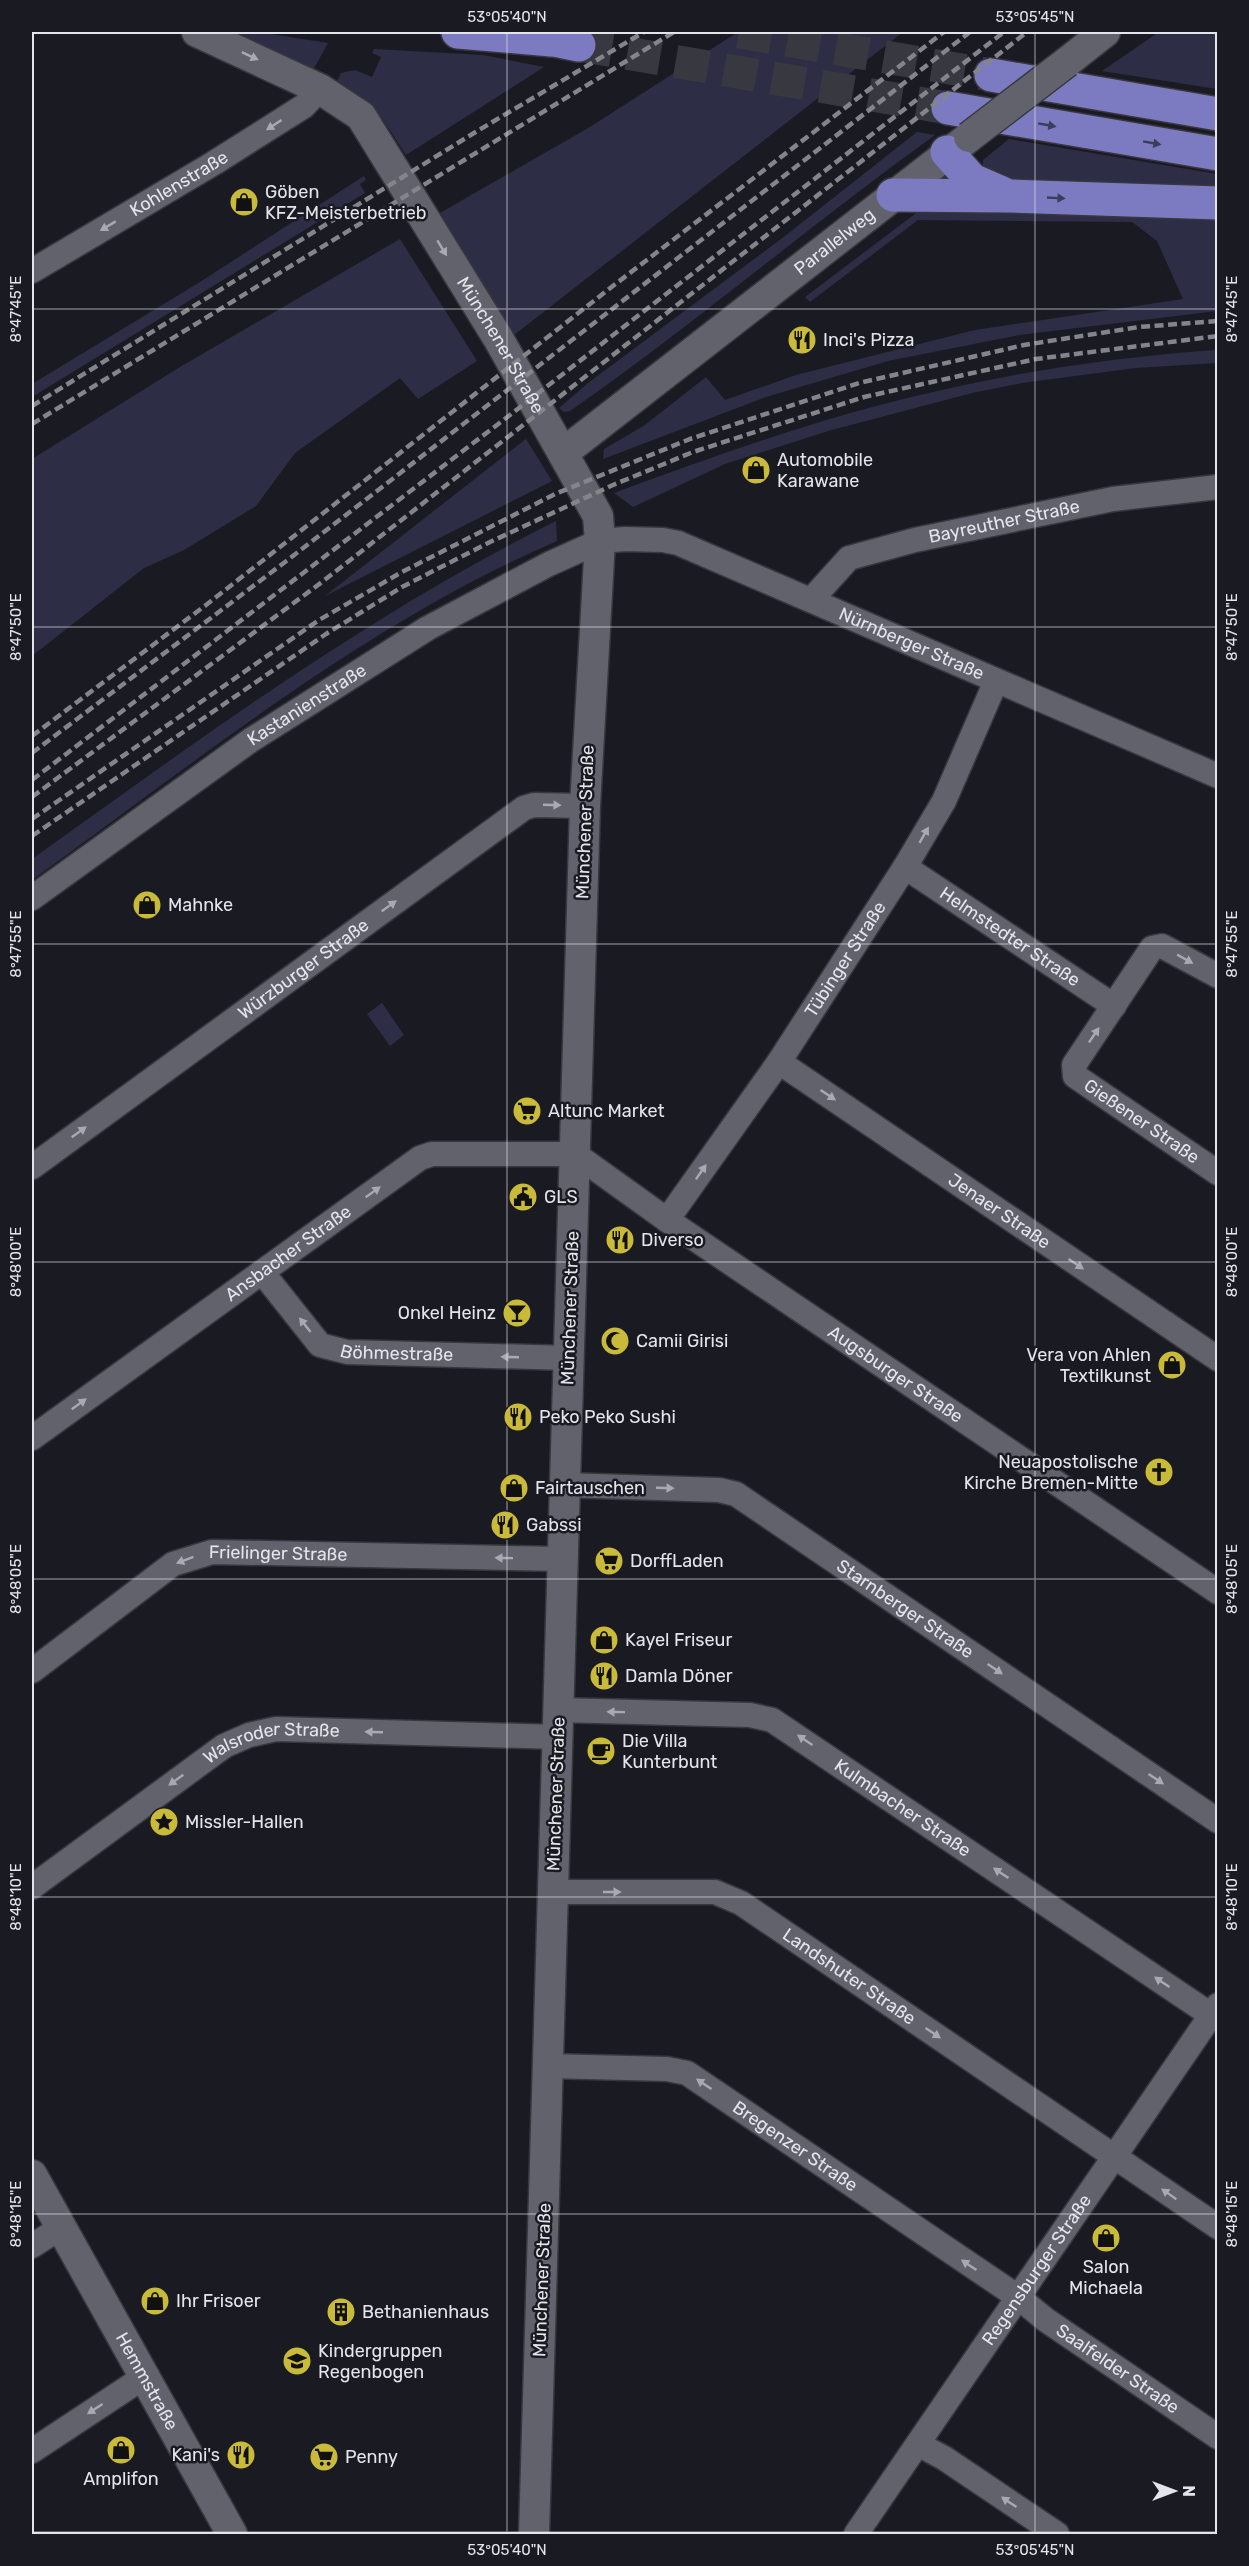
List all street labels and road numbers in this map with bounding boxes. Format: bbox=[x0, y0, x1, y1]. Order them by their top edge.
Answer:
street label: Kohlenstraße bbox=[126, 146, 232, 221]
street label: Parallelweg bbox=[790, 204, 879, 280]
street label: Münchener Straße bbox=[452, 273, 549, 417]
street label: Bayreuther Straße bbox=[926, 495, 1082, 548]
street label: Nürnberger Straße bbox=[836, 603, 987, 685]
street label: Kastanienstraße bbox=[243, 659, 370, 751]
street label: Münchener Straße bbox=[571, 744, 599, 900]
street label: Helmstedter Straße bbox=[936, 882, 1084, 991]
street label: Tübinger Straße bbox=[800, 897, 891, 1021]
street label: Würzburger Straße bbox=[234, 914, 373, 1024]
street label: Gießener Straße bbox=[1080, 1074, 1204, 1168]
street label: Jenaer Straße bbox=[944, 1169, 1055, 1253]
street label: Ansbacher Straße bbox=[221, 1200, 356, 1306]
street label: Münchener Straße bbox=[556, 1230, 584, 1386]
street label: Augsburger Straße bbox=[824, 1321, 967, 1428]
street label: Böhmestraße bbox=[338, 1340, 454, 1366]
street label: Frielinger Straße bbox=[209, 1541, 348, 1566]
street label: Starnberger Straße bbox=[833, 1555, 978, 1663]
street label: Münchener Straße bbox=[542, 1716, 570, 1872]
street label: Walsroder Straße bbox=[199, 1718, 340, 1769]
street label: Kulmbacher Straße bbox=[830, 1754, 975, 1861]
street label: Landshuter Straße bbox=[778, 1923, 920, 2029]
street label: Bregenzer Straße bbox=[728, 2096, 862, 2196]
street label: Regensburger Straße bbox=[977, 2190, 1096, 2350]
street label: Münchener Straße bbox=[528, 2202, 556, 2358]
street label: Saalfelder Straße bbox=[1052, 2319, 1183, 2418]
street label: Hemmstraße bbox=[111, 2328, 183, 2434]

